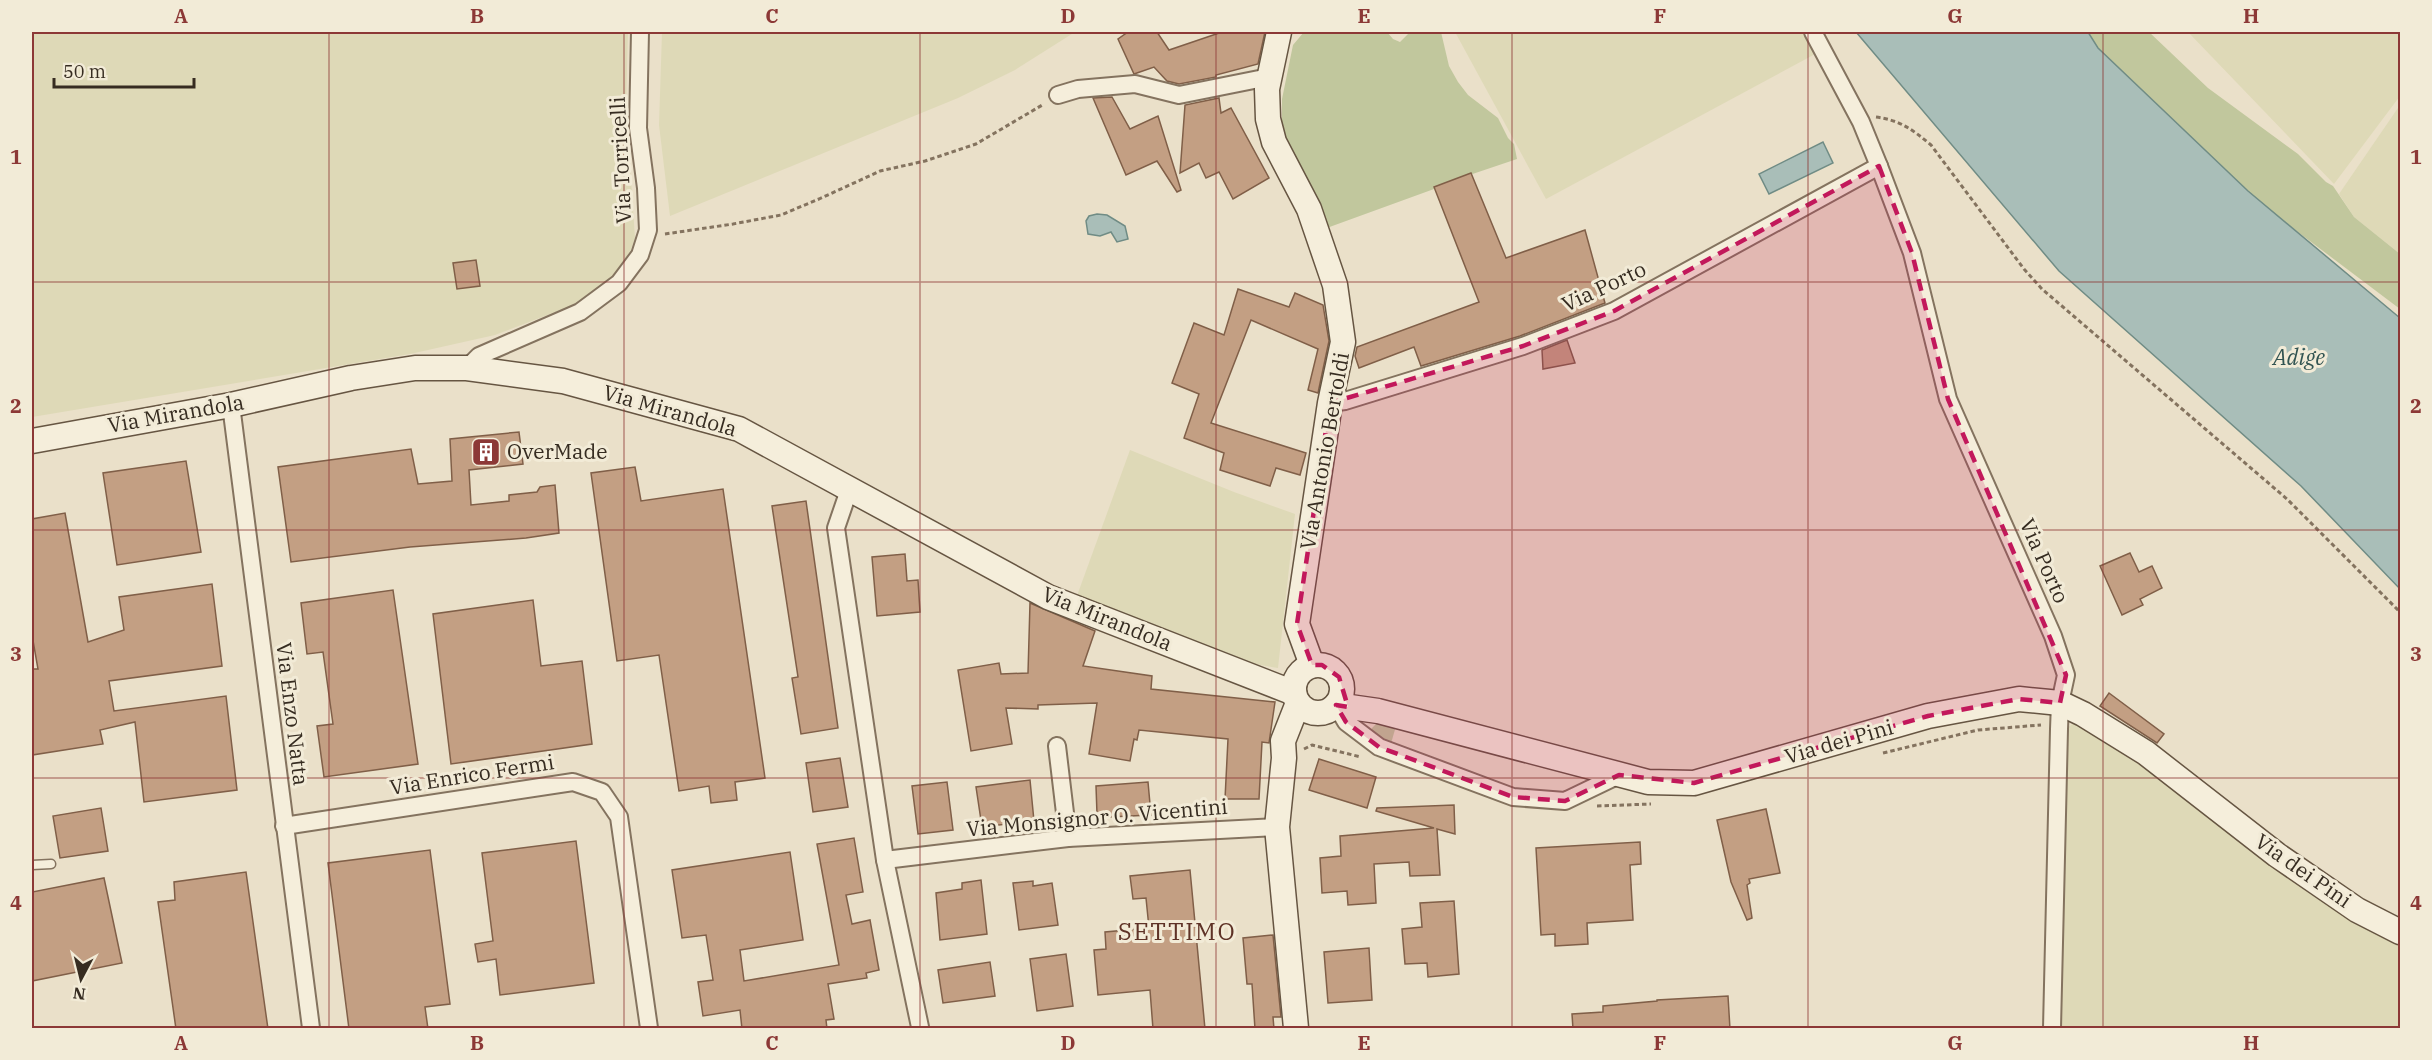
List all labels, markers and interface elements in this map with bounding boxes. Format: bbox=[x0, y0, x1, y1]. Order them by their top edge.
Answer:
text: A bbox=[174, 2, 188, 29]
text: B bbox=[470, 2, 484, 29]
text: C bbox=[765, 2, 779, 29]
text: D bbox=[1060, 2, 1076, 29]
text: E bbox=[1357, 2, 1371, 29]
text: F bbox=[1654, 2, 1666, 29]
text: G bbox=[1947, 2, 1963, 29]
text: H bbox=[2243, 2, 2259, 29]
scale bar bbox=[54, 51, 194, 89]
text: 50 m bbox=[63, 60, 106, 83]
street label: Via Torricelli bbox=[603, 96, 637, 224]
text: 1 bbox=[10, 143, 22, 170]
text: 1 bbox=[2410, 143, 2422, 170]
street label: Via Porto bbox=[1557, 254, 1650, 318]
water label: Adige bbox=[2271, 342, 2325, 371]
street label: Via Antonio Bertoldi bbox=[1293, 350, 1355, 552]
street label: Via Mirandola bbox=[600, 378, 740, 443]
street label: Via Mirandola bbox=[105, 387, 246, 439]
text: 2 bbox=[10, 392, 22, 419]
text: 2 bbox=[2410, 392, 2422, 419]
building icon: OverMade bbox=[470, 436, 502, 468]
place label: OverMade bbox=[507, 437, 608, 465]
street label: Via Porto bbox=[2014, 514, 2076, 607]
street label: Via Mirandola bbox=[1038, 579, 1177, 657]
text: 3 bbox=[10, 640, 22, 667]
text: 3 bbox=[2410, 640, 2422, 667]
street label: Via Enzo Natta bbox=[270, 641, 316, 787]
street label: Via dei Pini bbox=[1781, 712, 1896, 770]
street label: Via Enrico Fermi bbox=[388, 747, 556, 801]
street label: Via Monsignor O. Vicentini bbox=[965, 792, 1229, 842]
street label: Via dei Pini bbox=[2250, 827, 2357, 914]
text: 4 bbox=[10, 889, 22, 916]
text: 4 bbox=[2410, 889, 2422, 916]
district label: SETTIMO bbox=[1118, 915, 1236, 947]
north arrow bbox=[51, 949, 111, 1009]
text: N bbox=[72, 983, 87, 1005]
text: A bbox=[174, 1029, 188, 1056]
text: B bbox=[470, 1029, 484, 1056]
text: C bbox=[765, 1029, 779, 1056]
text: D bbox=[1060, 1029, 1076, 1056]
text: E bbox=[1357, 1029, 1371, 1056]
text: F bbox=[1654, 1029, 1666, 1056]
text: G bbox=[1947, 1029, 1963, 1056]
text: H bbox=[2243, 1029, 2259, 1056]

